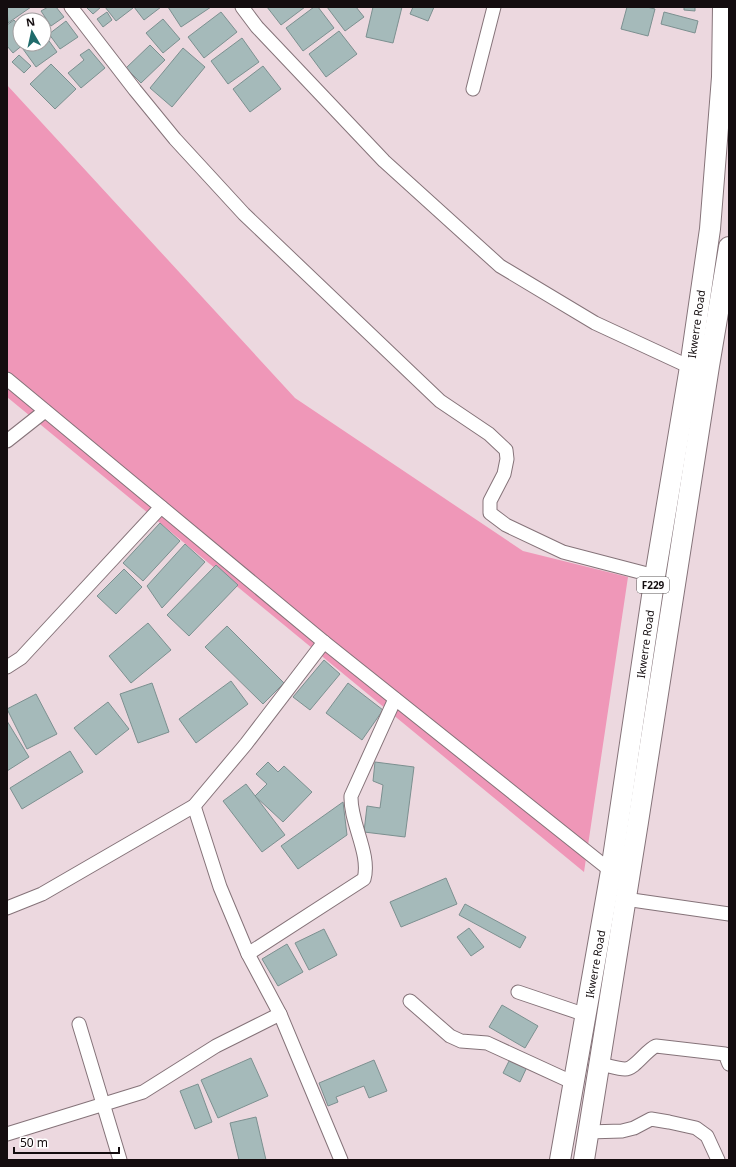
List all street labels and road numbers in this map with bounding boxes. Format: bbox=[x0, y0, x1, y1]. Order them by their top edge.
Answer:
street label: Ikwerre Road bbox=[684, 289, 708, 359]
road number: F229 bbox=[637, 577, 669, 593]
street label: Ikwerre Road bbox=[633, 609, 657, 679]
street label: Ikwerre Road bbox=[582, 929, 608, 999]

